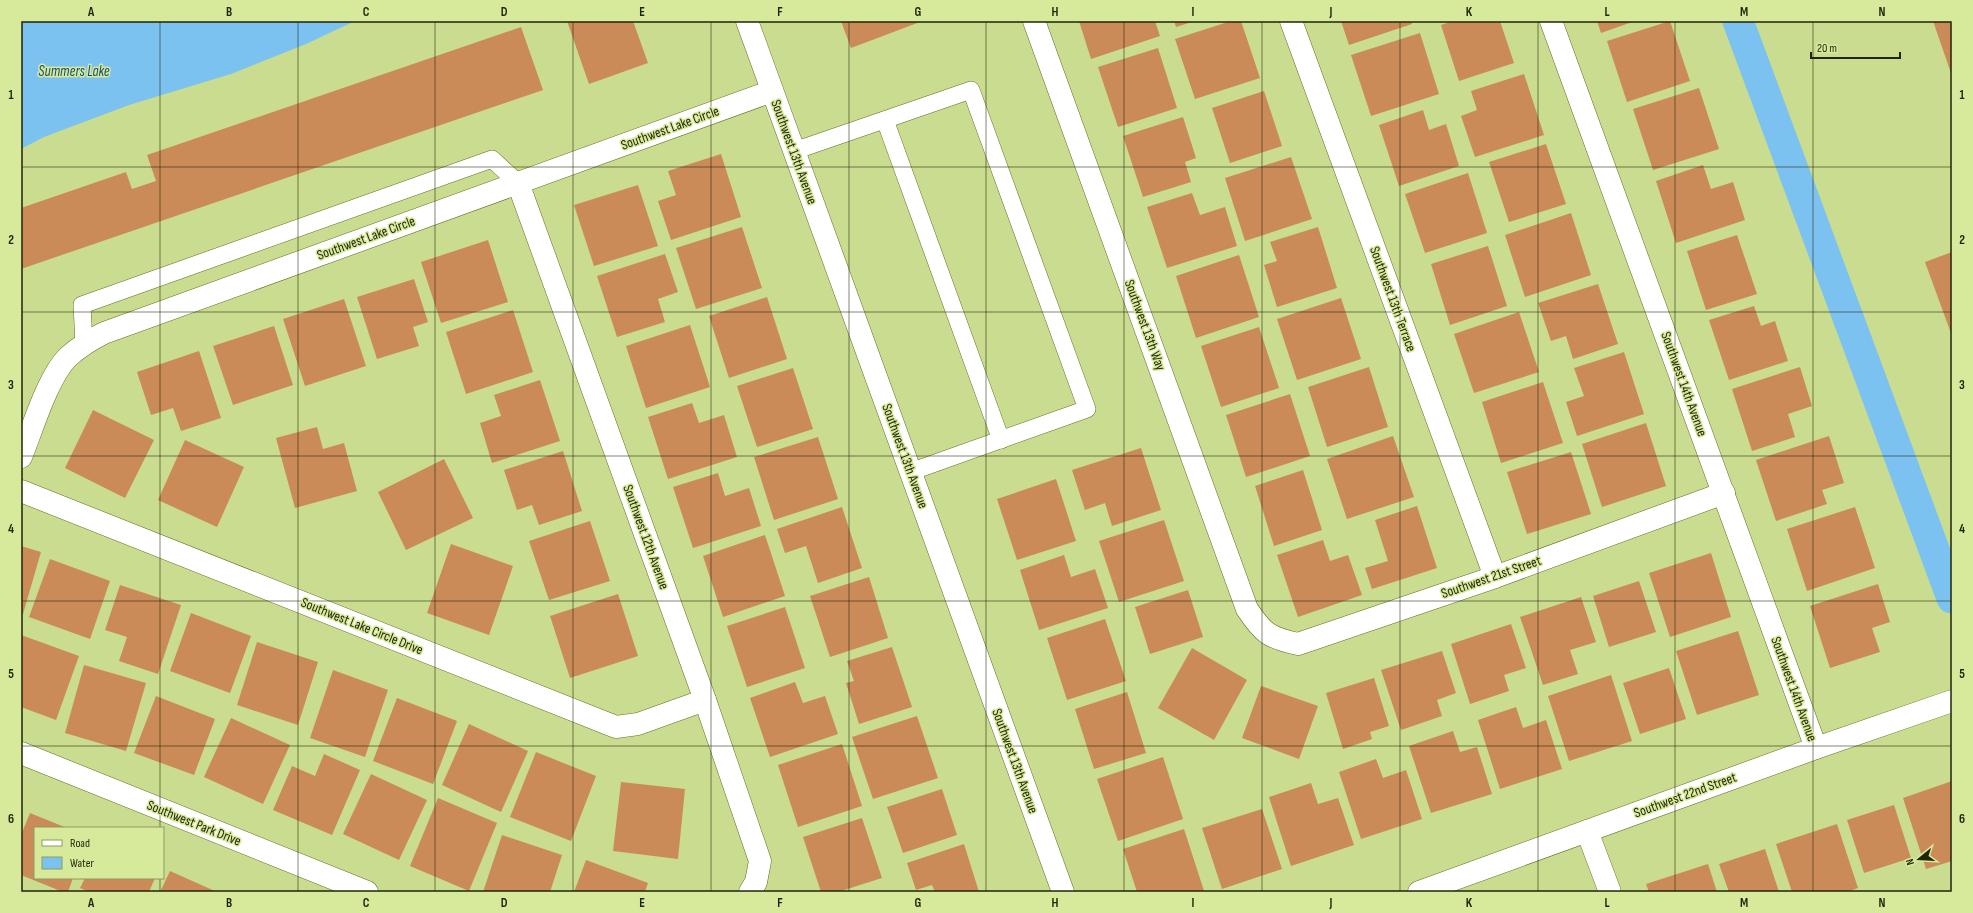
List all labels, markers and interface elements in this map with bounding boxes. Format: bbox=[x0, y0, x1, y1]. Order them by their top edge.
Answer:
text: A bbox=[87, 4, 95, 20]
text: B bbox=[226, 4, 232, 20]
text: C bbox=[363, 4, 370, 20]
text: D bbox=[501, 4, 508, 20]
text: E bbox=[639, 4, 645, 20]
text: F bbox=[777, 4, 783, 20]
text: G bbox=[915, 4, 922, 20]
text: H bbox=[1052, 4, 1059, 20]
text: I bbox=[1192, 4, 1195, 20]
text: J bbox=[1329, 4, 1333, 20]
text: K bbox=[1466, 4, 1473, 20]
text: L bbox=[1604, 4, 1610, 20]
text: M bbox=[1740, 4, 1748, 20]
text: N bbox=[1879, 4, 1886, 20]
scale bar bbox=[1811, 34, 1900, 60]
text: 20 m bbox=[1817, 41, 1837, 56]
water label: Summers Lake bbox=[38, 62, 110, 81]
text: 1 bbox=[8, 87, 14, 103]
text: 1 bbox=[1959, 87, 1965, 103]
street label: Southwest 13th Avenue bbox=[767, 97, 821, 207]
street label: Southwest Lake Circle bbox=[618, 102, 722, 154]
street label: Southwest Lake Circle bbox=[314, 212, 418, 264]
text: 2 bbox=[8, 232, 14, 248]
text: 2 bbox=[1959, 232, 1965, 248]
street label: Southwest 13th Terrace bbox=[1366, 244, 1420, 354]
street label: Southwest 13th Way bbox=[1121, 277, 1170, 373]
street label: Southwest 14th Avenue bbox=[1657, 329, 1711, 439]
text: 3 bbox=[8, 377, 14, 393]
text: 3 bbox=[1959, 377, 1965, 393]
street label: Southwest 13th Avenue bbox=[878, 401, 932, 511]
street label: Southwest 12th Avenue bbox=[619, 482, 673, 592]
text: 4 bbox=[8, 521, 14, 537]
text: 4 bbox=[1959, 521, 1965, 537]
street label: Southwest 21st Street bbox=[1439, 552, 1543, 602]
street label: Southwest Lake Circle Drive bbox=[298, 594, 426, 658]
street label: Southwest 14th Avenue bbox=[1767, 634, 1821, 744]
text: 5 bbox=[8, 666, 14, 682]
text: 5 bbox=[1959, 666, 1965, 682]
street label: Southwest 13th Avenue bbox=[988, 706, 1042, 816]
street label: Southwest 22nd Street bbox=[1631, 769, 1739, 821]
street label: Southwest Park Drive bbox=[144, 796, 244, 850]
text: 6 bbox=[8, 811, 14, 827]
text: 6 bbox=[1959, 811, 1965, 827]
legend bbox=[34, 827, 164, 879]
text: Road bbox=[70, 836, 90, 851]
north arrow bbox=[1899, 839, 1939, 879]
text: Water bbox=[70, 856, 94, 871]
text: N bbox=[1903, 857, 1917, 867]
text: A bbox=[87, 895, 95, 911]
text: B bbox=[226, 895, 232, 911]
text: C bbox=[363, 895, 370, 911]
text: D bbox=[501, 895, 508, 911]
text: E bbox=[639, 895, 645, 911]
text: F bbox=[777, 895, 783, 911]
text: G bbox=[915, 895, 922, 911]
text: H bbox=[1052, 895, 1059, 911]
text: I bbox=[1192, 895, 1195, 911]
text: J bbox=[1329, 895, 1333, 911]
text: K bbox=[1466, 895, 1473, 911]
text: L bbox=[1604, 895, 1610, 911]
text: M bbox=[1740, 895, 1748, 911]
text: N bbox=[1879, 895, 1886, 911]

